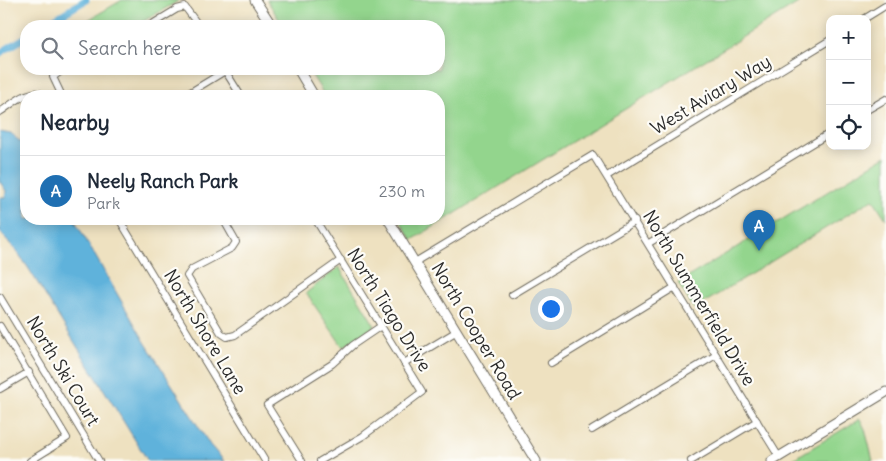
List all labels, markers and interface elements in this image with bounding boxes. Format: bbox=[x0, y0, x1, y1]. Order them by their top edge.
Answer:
map controls bbox=[826, 15, 871, 150]
button: + bbox=[826, 15, 871, 60]
search box bbox=[20, 20, 445, 75]
icon: search bbox=[38, 34, 66, 62]
text: Search here bbox=[78, 36, 181, 60]
street label: West Aviary Way bbox=[646, 50, 775, 140]
button: − bbox=[826, 60, 871, 105]
button: locate bbox=[826, 105, 871, 150]
text: Nearby bbox=[40, 109, 110, 136]
text: Neely Ranch Park bbox=[87, 169, 238, 193]
text: A bbox=[51, 181, 61, 201]
text: 230 m bbox=[379, 181, 425, 201]
text: Park bbox=[87, 193, 120, 213]
street label: North Summerfield Drive bbox=[638, 206, 761, 390]
pin: A bbox=[743, 210, 775, 251]
street label: North Tiago Drive bbox=[342, 244, 437, 376]
street label: North Cooper Road bbox=[426, 258, 527, 404]
street label: North Shore Lane bbox=[159, 265, 252, 398]
your location bbox=[538, 296, 564, 322]
street label: North Ski Court bbox=[22, 312, 105, 430]

